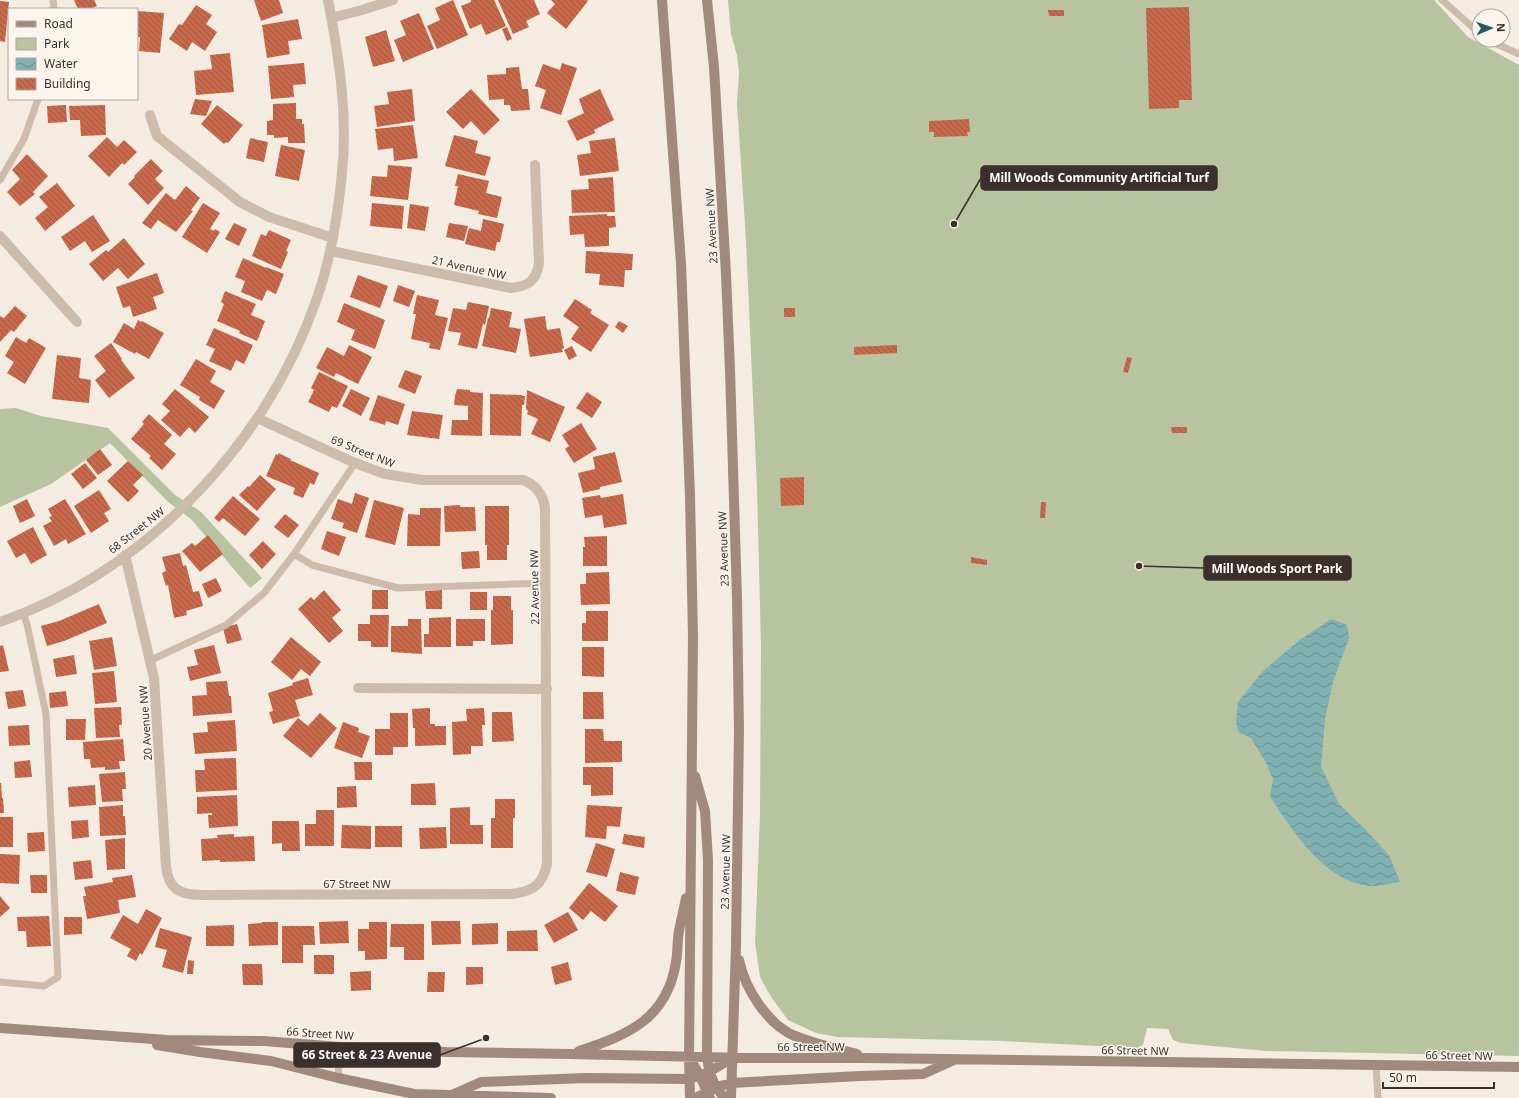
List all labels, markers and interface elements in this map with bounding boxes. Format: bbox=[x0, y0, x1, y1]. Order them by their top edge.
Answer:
legend bbox=[8, 8, 138, 100]
north arrow bbox=[1471, 8, 1511, 48]
text: Road bbox=[44, 15, 73, 32]
text: N bbox=[1494, 23, 1509, 32]
text: Park bbox=[44, 35, 70, 52]
text: Water bbox=[44, 55, 78, 72]
text: Building bbox=[44, 75, 91, 92]
callout: Mill Woods Community Artificial Turf bbox=[981, 166, 1217, 190]
text: Mill Woods Community Artificial Turf bbox=[989, 169, 1210, 186]
street label: 23 Avenue NW bbox=[701, 187, 720, 264]
street label: 21 Avenue NW bbox=[431, 252, 508, 282]
street label: 69 Street NW bbox=[329, 431, 398, 471]
street label: 68 Street NW bbox=[105, 503, 168, 557]
street label: 23 Avenue NW bbox=[714, 510, 732, 587]
street label: 22 Avenue NW bbox=[526, 548, 542, 625]
callout: Mill Woods Sport Park bbox=[1204, 556, 1351, 580]
text: Mill Woods Sport Park bbox=[1211, 560, 1343, 577]
street label: 20 Avenue NW bbox=[135, 684, 155, 761]
street label: 23 Avenue NW bbox=[717, 833, 733, 910]
street label: 67 Street NW bbox=[323, 876, 392, 891]
street label: 66 Street NW bbox=[286, 1023, 355, 1043]
street label: 66 Street NW bbox=[777, 1039, 846, 1054]
street label: 66 Street NW bbox=[1101, 1042, 1170, 1058]
callout: 66 Street & 23 Avenue bbox=[294, 1043, 440, 1067]
text: 66 Street & 23 Avenue bbox=[302, 1046, 432, 1063]
street label: 66 Street NW bbox=[1425, 1047, 1494, 1063]
scale bar bbox=[1383, 1064, 1494, 1090]
text: 50 m bbox=[1389, 1069, 1417, 1086]

